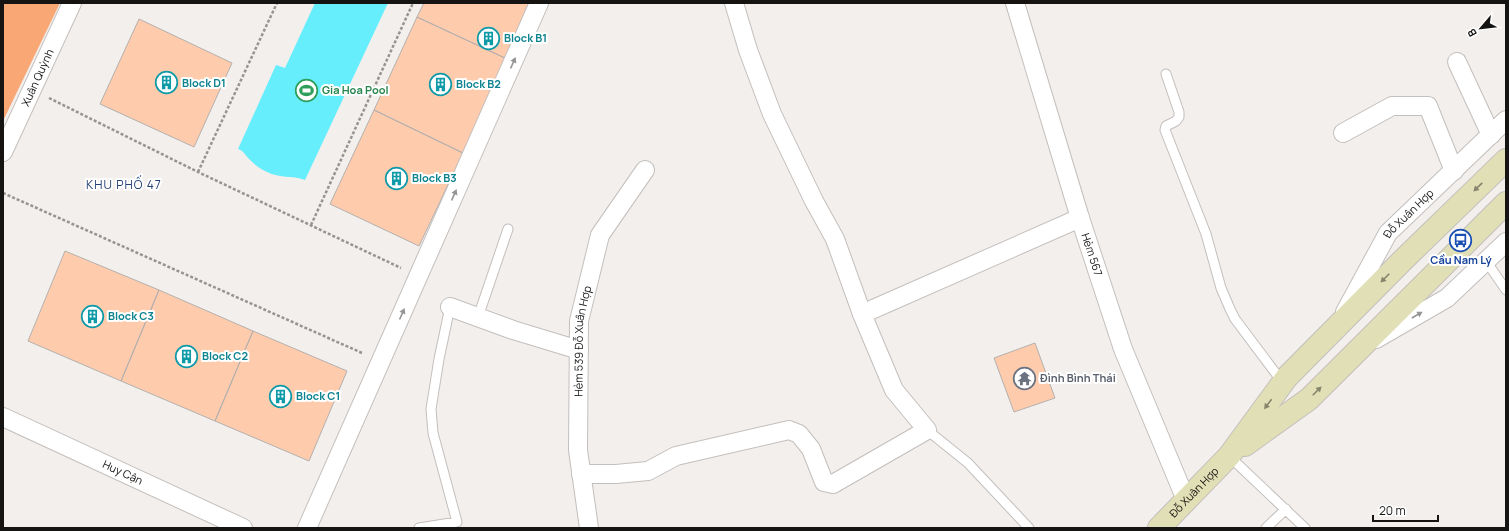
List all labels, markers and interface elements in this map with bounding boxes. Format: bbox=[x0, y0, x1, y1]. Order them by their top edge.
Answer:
north arrow bbox=[1461, 8, 1501, 48]
building icon: Block B1 bbox=[476, 25, 502, 51]
text: B bbox=[1463, 26, 1480, 40]
place label: Block B1 bbox=[504, 30, 547, 45]
street label: Xuân Quỳnh bbox=[17, 46, 57, 108]
one-way arrow bbox=[510, 57, 516, 69]
building icon: Block D1 bbox=[153, 70, 179, 96]
building icon: Block B2 bbox=[427, 71, 453, 97]
place label: Block D1 bbox=[182, 75, 226, 90]
place label: Block B2 bbox=[456, 76, 501, 91]
sports icon: Gia Hoa Pool bbox=[293, 77, 319, 103]
place label: Gia Hoa Pool bbox=[322, 82, 389, 97]
building icon: Block B3 bbox=[383, 165, 409, 191]
place label: Block B3 bbox=[412, 170, 457, 185]
district label: KHU PHỐ 47 bbox=[86, 175, 162, 193]
one-way arrow bbox=[1473, 183, 1483, 192]
street label: Đỗ Xuân Hợp bbox=[1379, 185, 1437, 240]
one-way arrow bbox=[451, 189, 457, 200]
bus stop icon: Cầu Nam Lý bbox=[1448, 227, 1474, 253]
street label: Hẻm 567 bbox=[1078, 231, 1106, 278]
place label: Cầu Nam Lý bbox=[1430, 252, 1493, 267]
one-way arrow bbox=[1380, 273, 1390, 283]
street label: Hẻm 539 Đỗ Xuân Hợp bbox=[570, 284, 594, 397]
building icon: Block C3 bbox=[80, 303, 106, 329]
place label: Block C3 bbox=[108, 308, 154, 323]
one-way arrow bbox=[399, 308, 405, 319]
one-way arrow bbox=[1412, 312, 1423, 319]
building icon: Block C2 bbox=[174, 343, 200, 369]
place label: Block C2 bbox=[202, 348, 248, 363]
temple icon: Đình Bình Thái bbox=[1011, 365, 1037, 391]
place label: Đình Bình Thái bbox=[1040, 370, 1116, 385]
building icon: Block C1 bbox=[268, 383, 294, 409]
one-way arrow bbox=[1312, 387, 1322, 396]
place label: Block C1 bbox=[296, 388, 340, 403]
one-way arrow bbox=[1263, 398, 1272, 409]
street label: Huy Cận bbox=[101, 456, 146, 488]
street label: Đỗ Xuân Hợp bbox=[1166, 463, 1222, 520]
scale bar bbox=[1373, 497, 1438, 523]
text: 20 m bbox=[1379, 502, 1406, 519]

